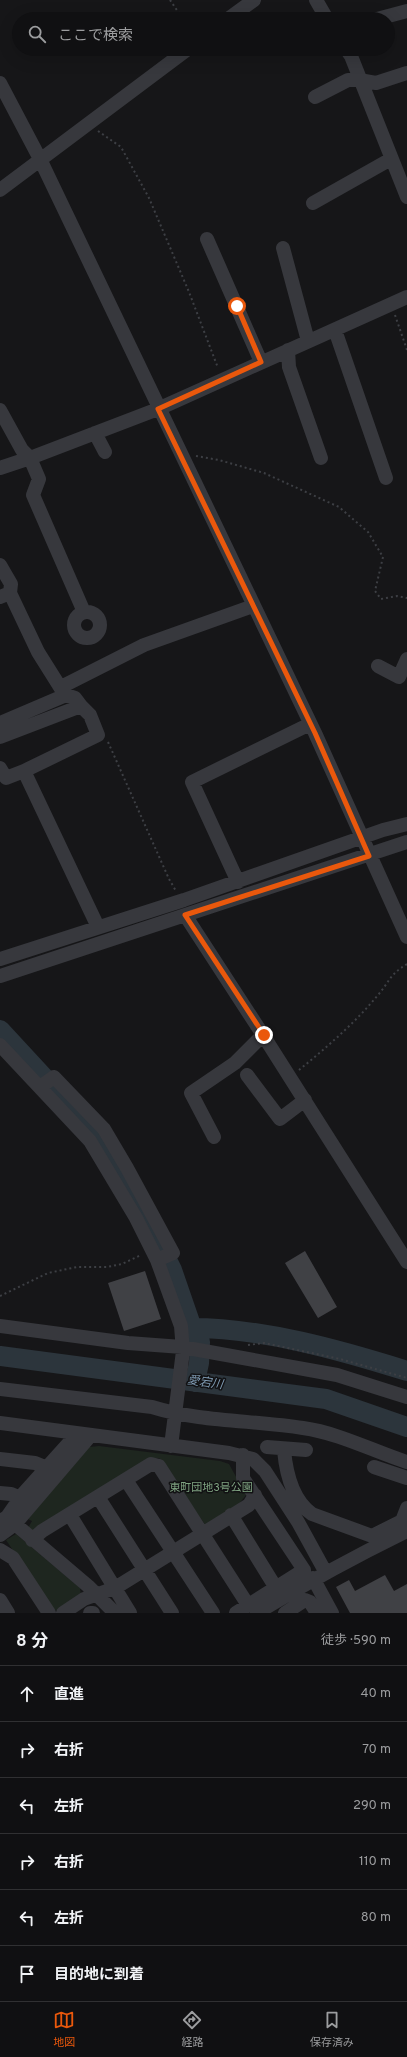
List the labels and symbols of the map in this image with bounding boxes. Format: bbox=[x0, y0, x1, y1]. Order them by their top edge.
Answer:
route start bbox=[228, 297, 246, 315]
route end bbox=[255, 1026, 273, 1044]
water label: 愛宕川 bbox=[186, 1373, 226, 1394]
park label: 東町団地3号公園 bbox=[169, 1481, 253, 1495]

